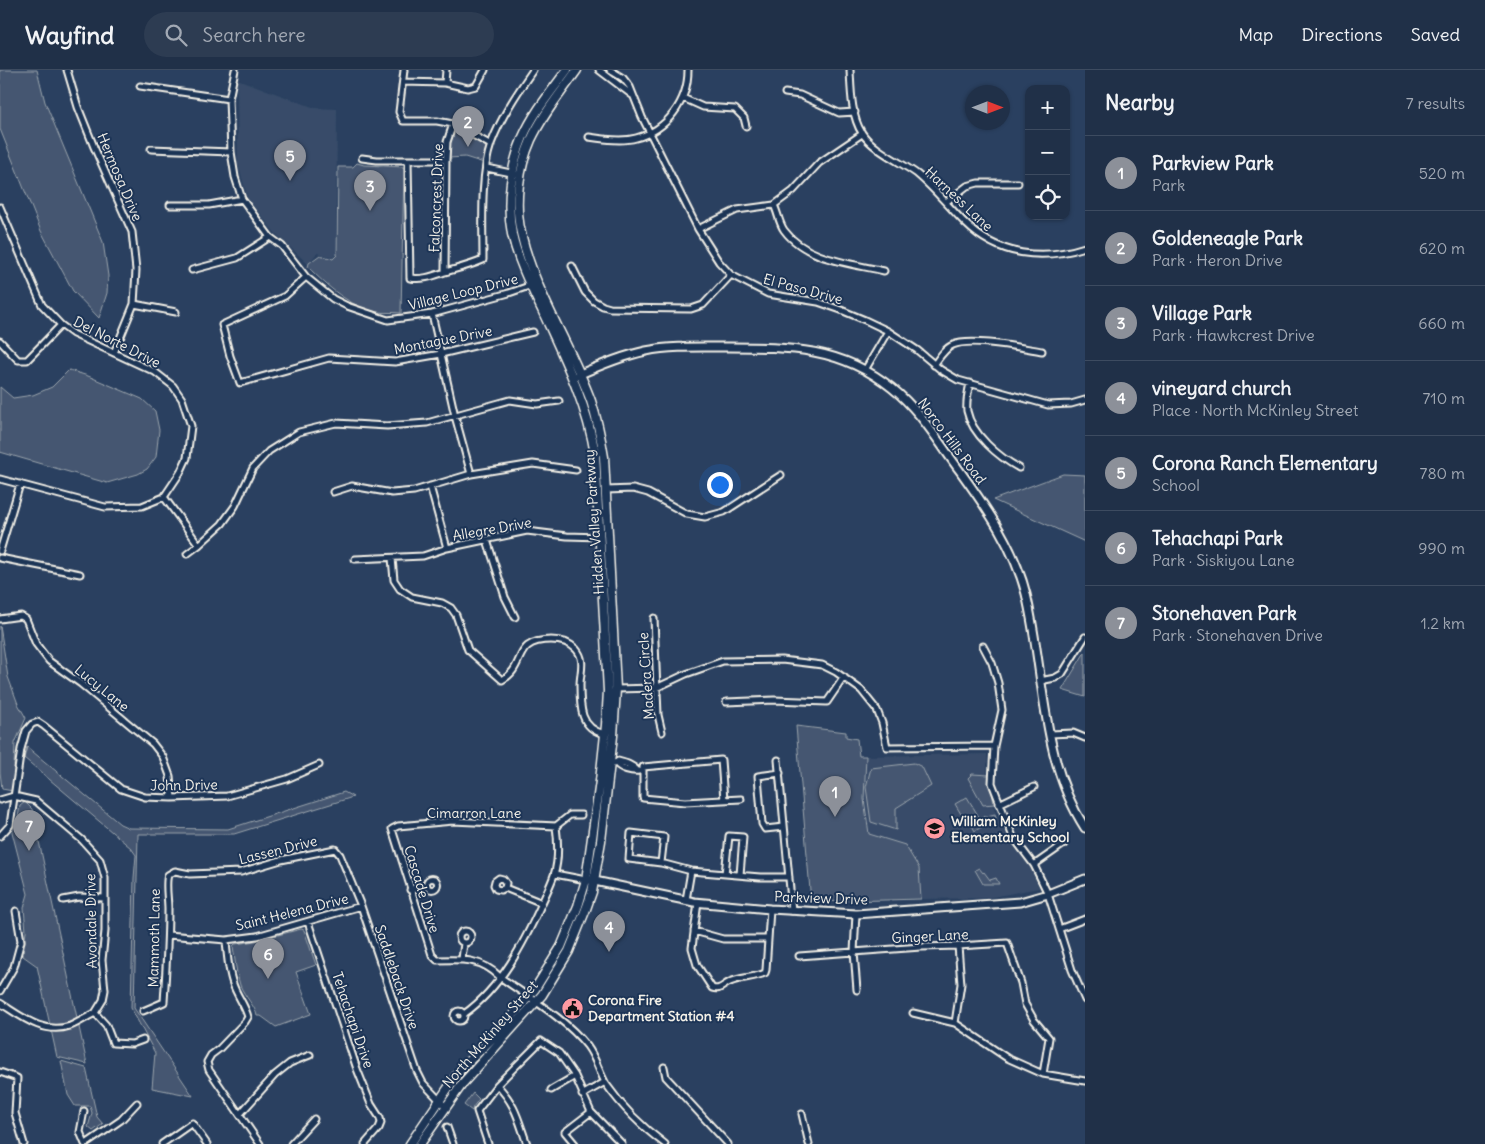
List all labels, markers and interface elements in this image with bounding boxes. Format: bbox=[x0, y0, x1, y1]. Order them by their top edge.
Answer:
search box bbox=[144, 12, 494, 57]
text: Wayfind bbox=[25, 20, 114, 50]
icon: search bbox=[162, 21, 190, 49]
text: Search here bbox=[202, 23, 306, 47]
text: Map bbox=[1238, 23, 1273, 46]
text: Directions bbox=[1301, 23, 1383, 46]
text: Saved bbox=[1411, 23, 1460, 46]
north arrow bbox=[965, 85, 1010, 130]
map controls bbox=[1025, 85, 1070, 220]
button: + bbox=[1025, 85, 1070, 130]
text: Nearby bbox=[1105, 89, 1175, 116]
text: 7 results bbox=[1406, 93, 1465, 113]
pin: 2 bbox=[452, 106, 484, 147]
street label: Hermosa Drive bbox=[93, 130, 147, 224]
button: − bbox=[1025, 130, 1070, 175]
pin: 5 bbox=[274, 140, 306, 181]
street label: Falconcrest Drive bbox=[425, 143, 447, 253]
text: Parkview Park bbox=[1152, 151, 1274, 175]
street label: Harness Lane bbox=[921, 163, 997, 235]
text: 1 bbox=[1118, 163, 1124, 183]
text: 520 m bbox=[1419, 163, 1465, 183]
pin: 3 bbox=[354, 170, 386, 211]
button: locate bbox=[1025, 175, 1070, 220]
text: Park bbox=[1152, 175, 1185, 195]
text: Goldeneagle Park bbox=[1152, 226, 1303, 250]
text: 2 bbox=[1117, 238, 1125, 258]
text: 620 m bbox=[1419, 238, 1465, 258]
text: Park · Heron Drive bbox=[1152, 250, 1283, 270]
street label: Village Loop Drive bbox=[406, 270, 520, 314]
street label: El Paso Drive bbox=[761, 270, 845, 308]
text: Village Park bbox=[1152, 301, 1252, 325]
street label: Del Norte Drive bbox=[70, 312, 164, 372]
text: 3 bbox=[1116, 313, 1126, 333]
text: 660 m bbox=[1418, 313, 1465, 333]
street label: Montague Drive bbox=[392, 322, 494, 358]
text: Park · Hawkcrest Drive bbox=[1152, 325, 1315, 345]
text: vineyard church bbox=[1152, 376, 1291, 400]
text: 4 bbox=[1116, 388, 1126, 408]
text: 710 m bbox=[1422, 388, 1465, 408]
street label: Norco Hills Road bbox=[914, 394, 990, 488]
text: Place · North McKinley Street bbox=[1152, 400, 1358, 420]
street label: Hidden Valley Parkway bbox=[580, 449, 608, 595]
text: Corona Ranch Elementary bbox=[1152, 451, 1378, 475]
text: 5 bbox=[1116, 463, 1126, 483]
text: 780 m bbox=[1420, 463, 1465, 483]
your location bbox=[707, 472, 733, 498]
text: School bbox=[1152, 475, 1200, 495]
street label: Allegre Drive bbox=[451, 513, 533, 545]
text: Tehachapi Park bbox=[1152, 526, 1283, 550]
text: 6 bbox=[1116, 538, 1126, 558]
text: 990 m bbox=[1418, 538, 1465, 558]
text: Park · Siskiyou Lane bbox=[1152, 550, 1295, 570]
text: Stonehaven Park bbox=[1152, 601, 1297, 625]
text: 7 bbox=[1117, 613, 1125, 633]
text: 1.2 km bbox=[1421, 613, 1465, 633]
text: Park · Stonehaven Drive bbox=[1152, 625, 1323, 645]
street label: Madera Circle bbox=[634, 632, 658, 720]
street label: Lucy Lane bbox=[71, 661, 133, 715]
street label: John Drive bbox=[150, 775, 218, 795]
pin: 1 bbox=[819, 776, 851, 817]
street label: Cimarron Lane bbox=[427, 804, 521, 822]
pin: 7 bbox=[13, 810, 45, 851]
place label: William McKinley Elementary School bbox=[951, 812, 1069, 846]
school or university icon: William McKinley Elementary School bbox=[923, 817, 947, 841]
street label: Lassen Drive bbox=[237, 832, 319, 868]
street label: Cascade Drive bbox=[400, 843, 444, 935]
street label: Avondale Drive bbox=[81, 873, 101, 969]
street label: Parkview Drive bbox=[774, 887, 868, 909]
street label: Mammoth Lane bbox=[144, 888, 164, 988]
street label: Saint Helena Drive bbox=[234, 889, 350, 935]
pin: 4 bbox=[593, 911, 625, 952]
street label: Saddleback Drive bbox=[371, 922, 423, 1032]
street label: Ginger Lane bbox=[891, 925, 969, 947]
pin: 6 bbox=[252, 938, 284, 979]
street label: Tehachapi Drive bbox=[328, 969, 378, 1071]
street label: North McKinley Street bbox=[438, 976, 542, 1092]
place label: Corona Fire Department Station #4 bbox=[588, 991, 734, 1025]
public building icon: Corona Fire Department Station #4 bbox=[560, 996, 584, 1020]

